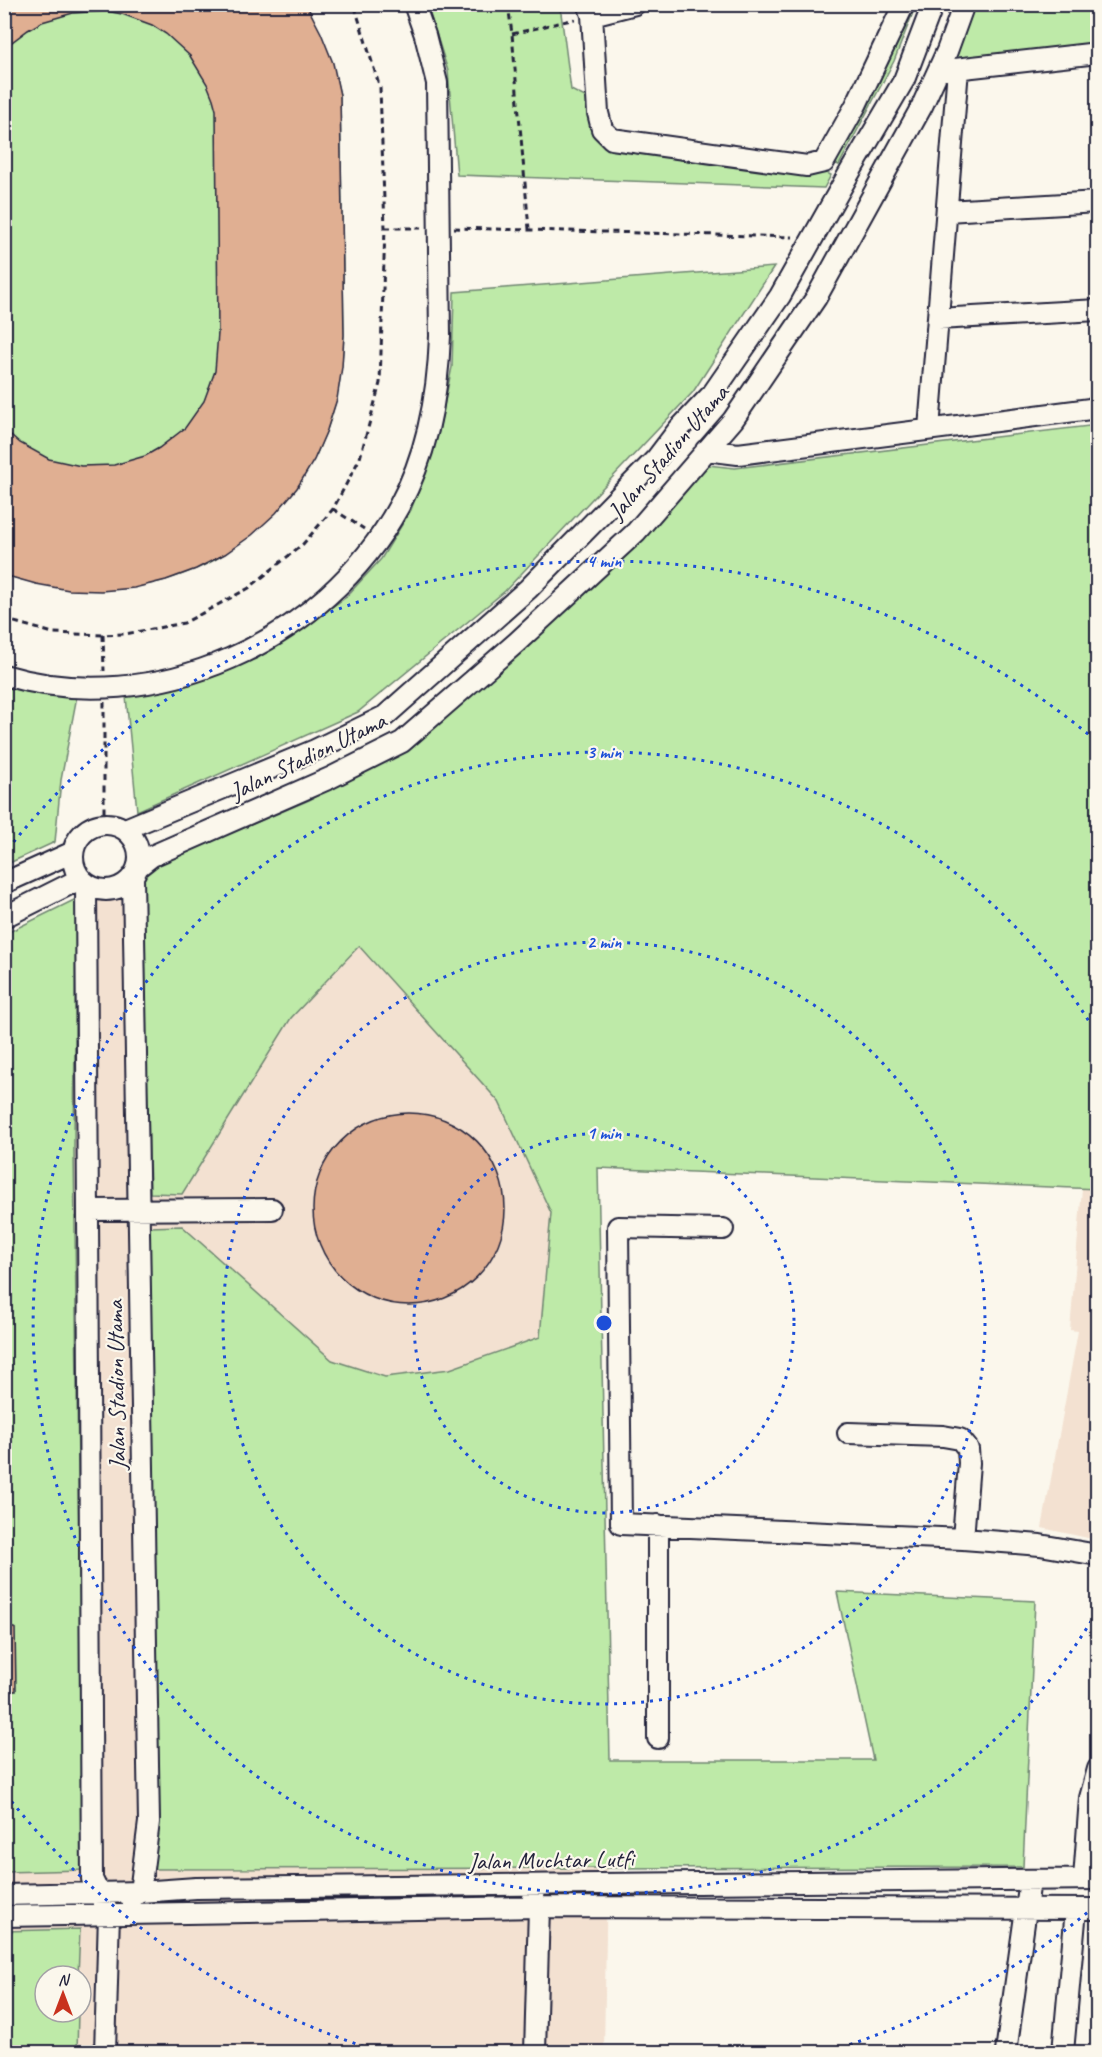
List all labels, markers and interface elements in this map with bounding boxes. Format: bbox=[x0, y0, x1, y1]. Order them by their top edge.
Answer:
street label: Jalan Stadion Utama bbox=[600, 377, 736, 527]
text: 4 min bbox=[587, 550, 622, 572]
street label: Jalan Stadion Utama bbox=[224, 705, 392, 807]
text: 3 min bbox=[587, 741, 622, 763]
text: 2 min bbox=[587, 931, 622, 953]
text: 1 min bbox=[587, 1122, 622, 1144]
street label: Jalan Stadion Utama bbox=[99, 1298, 132, 1471]
centre of rings bbox=[594, 1313, 614, 1333]
street label: Jalan Muchtar Lutfi bbox=[467, 1844, 637, 1876]
north arrow bbox=[33, 1964, 93, 2024]
text: N bbox=[58, 1970, 71, 1990]

